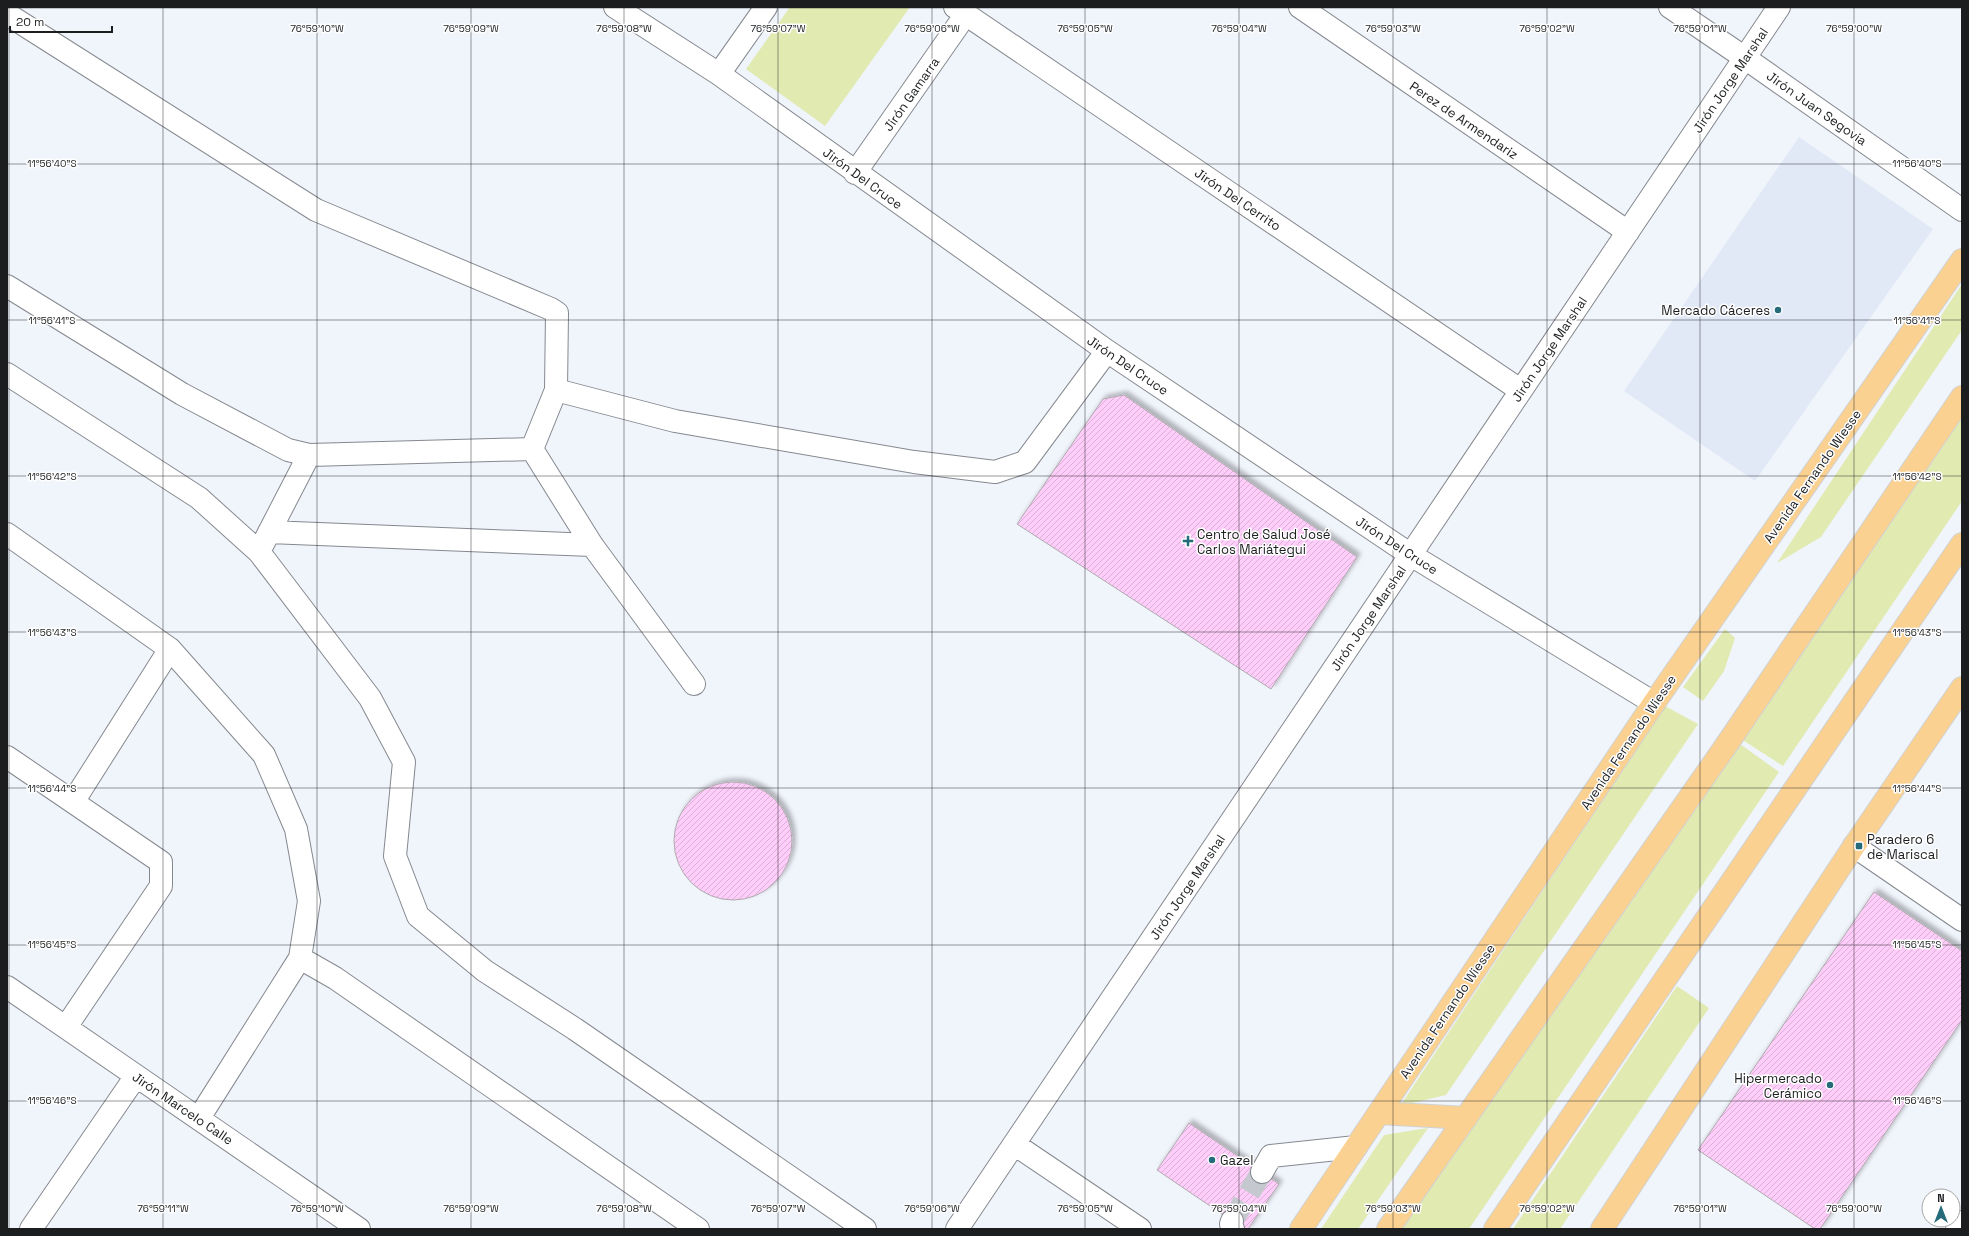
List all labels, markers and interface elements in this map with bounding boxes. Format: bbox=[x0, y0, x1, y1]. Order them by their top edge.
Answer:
scale bar bbox=[10, 8, 112, 34]
text: 20 m bbox=[16, 14, 44, 30]
text: 76°59'10"W bbox=[290, 22, 344, 35]
text: 76°59'09"W bbox=[443, 22, 499, 35]
text: 76°59'08"W bbox=[596, 22, 652, 35]
text: 76°59'07"W bbox=[751, 22, 806, 35]
text: 76°59'06"W bbox=[904, 22, 960, 35]
text: 76°59'05"W bbox=[1057, 22, 1113, 35]
text: 76°59'04"W bbox=[1211, 22, 1267, 35]
text: 76°59'03"W bbox=[1365, 22, 1421, 35]
text: 76°59'02"W bbox=[1519, 22, 1575, 35]
text: 76°59'01"W bbox=[1673, 22, 1727, 35]
text: 76°59'00"W bbox=[1826, 22, 1882, 35]
street label: Jirón Jorge Marshal bbox=[1689, 24, 1772, 136]
street label: Jirón Gamarra bbox=[880, 53, 944, 135]
street label: Jirón Juan Segovia bbox=[1763, 67, 1871, 150]
street label: Perez de Armendariz bbox=[1406, 78, 1521, 163]
street label: Jirón Del Cruce bbox=[820, 144, 906, 213]
text: 11°56'40"S bbox=[27, 157, 77, 170]
text: 11°56'40"S bbox=[1892, 157, 1942, 170]
street label: Jirón Del Cerrito bbox=[1191, 164, 1284, 235]
street label: Jirón Jorge Marshal bbox=[1508, 293, 1591, 405]
place label: Mercado Cáceres bbox=[1661, 302, 1770, 319]
marker: Mercado Cáceres bbox=[1773, 305, 1783, 315]
text: 11°56'41"S bbox=[29, 314, 75, 327]
text: 11°56'41"S bbox=[1894, 314, 1940, 327]
street label: Jirón Del Cruce bbox=[1084, 332, 1172, 399]
street label: Avenida Fernando Wiesse bbox=[1760, 406, 1865, 546]
text: 11°56'42"S bbox=[27, 470, 77, 483]
text: 11°56'42"S bbox=[1892, 470, 1942, 483]
street label: Jirón Del Cruce bbox=[1352, 513, 1441, 578]
place label: Centro de Salud José Carlos Mariátegui bbox=[1197, 526, 1331, 558]
marker: Centro de Salud José Carlos Mariátegui bbox=[1182, 535, 1194, 547]
street label: Jirón Jorge Marshal bbox=[1327, 562, 1410, 674]
text: 11°56'43"S bbox=[27, 626, 77, 639]
text: 11°56'43"S bbox=[1892, 626, 1942, 639]
street label: Avenida Fernando Wiesse bbox=[1577, 672, 1680, 813]
text: 11°56'44"S bbox=[28, 782, 76, 795]
text: 11°56'44"S bbox=[1893, 782, 1941, 795]
street label: Jirón Jorge Marshal bbox=[1146, 831, 1229, 943]
place label: Paradero 6 de Mariscal bbox=[1867, 831, 1939, 863]
marker: Paradero 6 de Mariscal bbox=[1854, 841, 1864, 851]
text: 11°56'45"S bbox=[28, 938, 77, 951]
text: 11°56'45"S bbox=[1893, 938, 1942, 951]
street label: Avenida Fernando Wiesse bbox=[1396, 941, 1499, 1082]
street label: Jirón Marcelo Calle bbox=[129, 1068, 236, 1149]
place label: Hipermercado Cerámico bbox=[1734, 1070, 1822, 1102]
marker: Hipermercado Cerámico bbox=[1825, 1080, 1835, 1090]
text: 11°56'46"S bbox=[27, 1094, 77, 1107]
text: 11°56'46"S bbox=[1892, 1094, 1942, 1107]
place label: Gazel bbox=[1220, 1152, 1253, 1169]
marker: Gazel bbox=[1207, 1155, 1217, 1165]
north arrow bbox=[1921, 1188, 1961, 1228]
text: N bbox=[1937, 1191, 1945, 1205]
text: 76°59'11"W bbox=[137, 1202, 189, 1215]
text: 76°59'10"W bbox=[290, 1202, 344, 1215]
text: 76°59'09"W bbox=[443, 1202, 499, 1215]
text: 76°59'08"W bbox=[596, 1202, 652, 1215]
text: 76°59'07"W bbox=[751, 1202, 806, 1215]
text: 76°59'06"W bbox=[904, 1202, 960, 1215]
text: 76°59'05"W bbox=[1057, 1202, 1113, 1215]
text: 76°59'04"W bbox=[1211, 1202, 1267, 1215]
text: 76°59'03"W bbox=[1365, 1202, 1421, 1215]
text: 76°59'02"W bbox=[1519, 1202, 1575, 1215]
text: 76°59'01"W bbox=[1673, 1202, 1727, 1215]
text: 76°59'00"W bbox=[1826, 1202, 1882, 1215]

